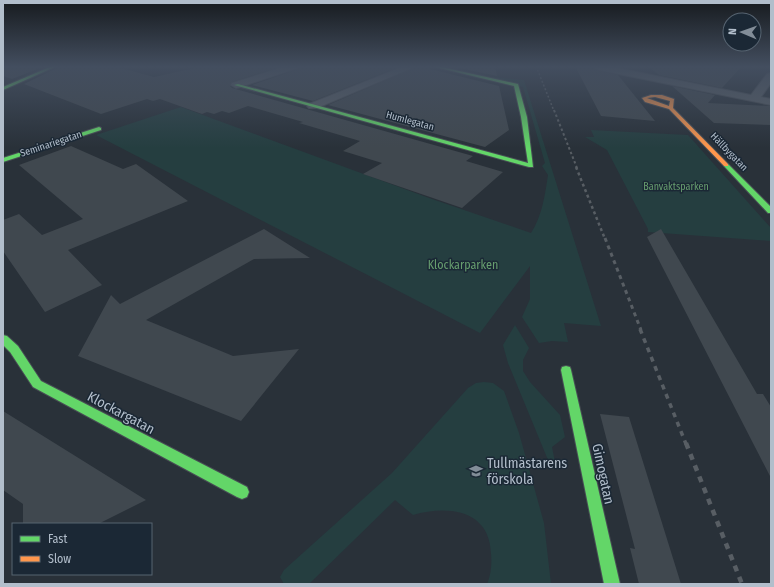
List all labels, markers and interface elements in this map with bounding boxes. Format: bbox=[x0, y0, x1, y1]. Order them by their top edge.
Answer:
north arrow bbox=[722, 12, 762, 52]
text: N bbox=[726, 28, 739, 35]
street label: Humlegatan bbox=[385, 109, 435, 133]
street label: Seminariegatan bbox=[19, 128, 83, 160]
street label: Hällbygatan bbox=[708, 130, 750, 174]
park label: Banvaktsparken bbox=[643, 181, 709, 193]
park label: Klockarparken bbox=[428, 258, 498, 272]
street label: Klockargatan bbox=[84, 388, 158, 438]
street label: Gimogatan bbox=[588, 442, 618, 506]
place label: Tullmästarens förskola bbox=[487, 455, 567, 488]
school or university icon: Tullmästarens förskola bbox=[468, 463, 484, 479]
legend bbox=[12, 523, 152, 575]
text: Fast bbox=[48, 532, 67, 546]
text: Slow bbox=[48, 552, 71, 566]

